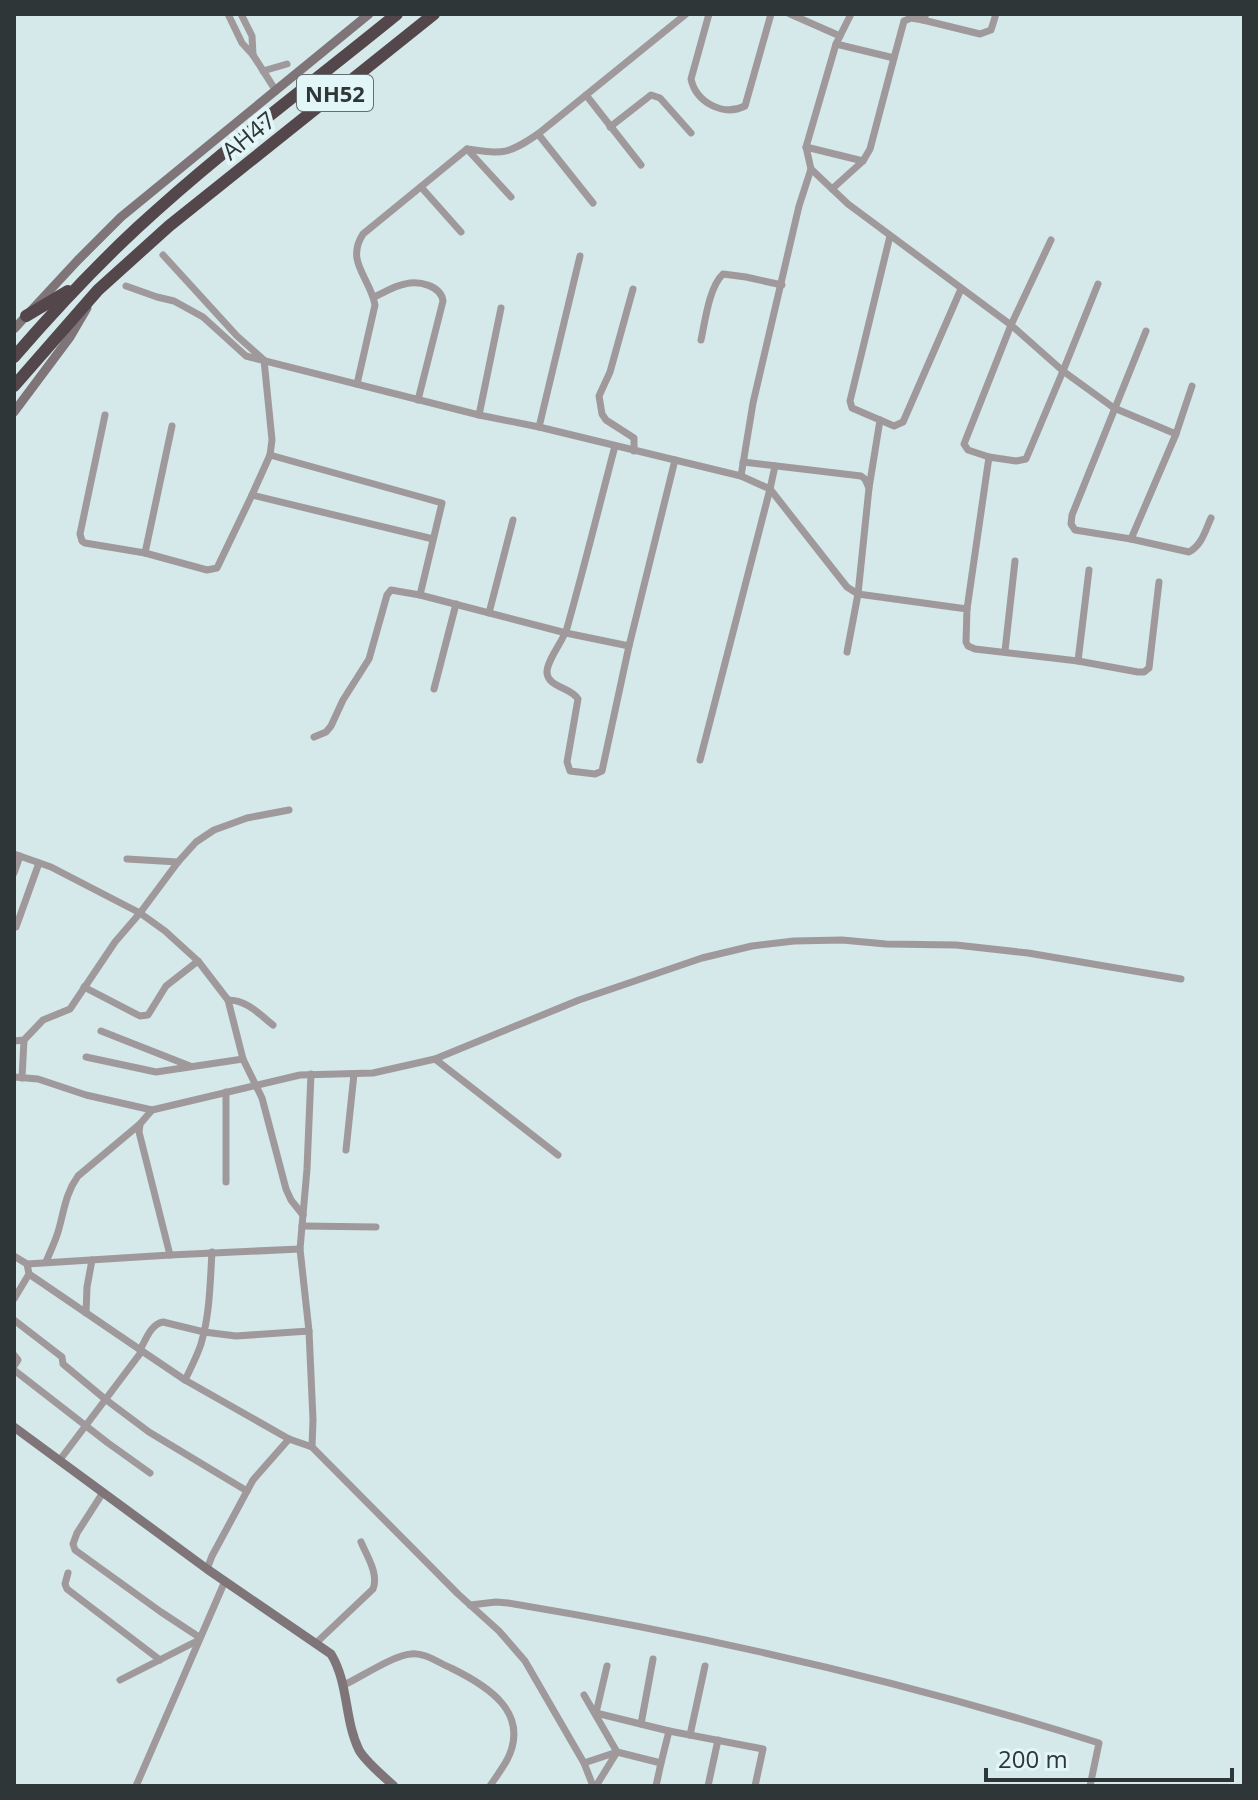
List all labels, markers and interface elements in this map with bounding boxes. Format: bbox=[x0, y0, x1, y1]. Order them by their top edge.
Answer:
road number: NH52 bbox=[297, 75, 373, 111]
street label: AH47 bbox=[214, 103, 282, 167]
scale bar bbox=[986, 1732, 1232, 1782]
text: 200 m bbox=[998, 1742, 1068, 1775]

